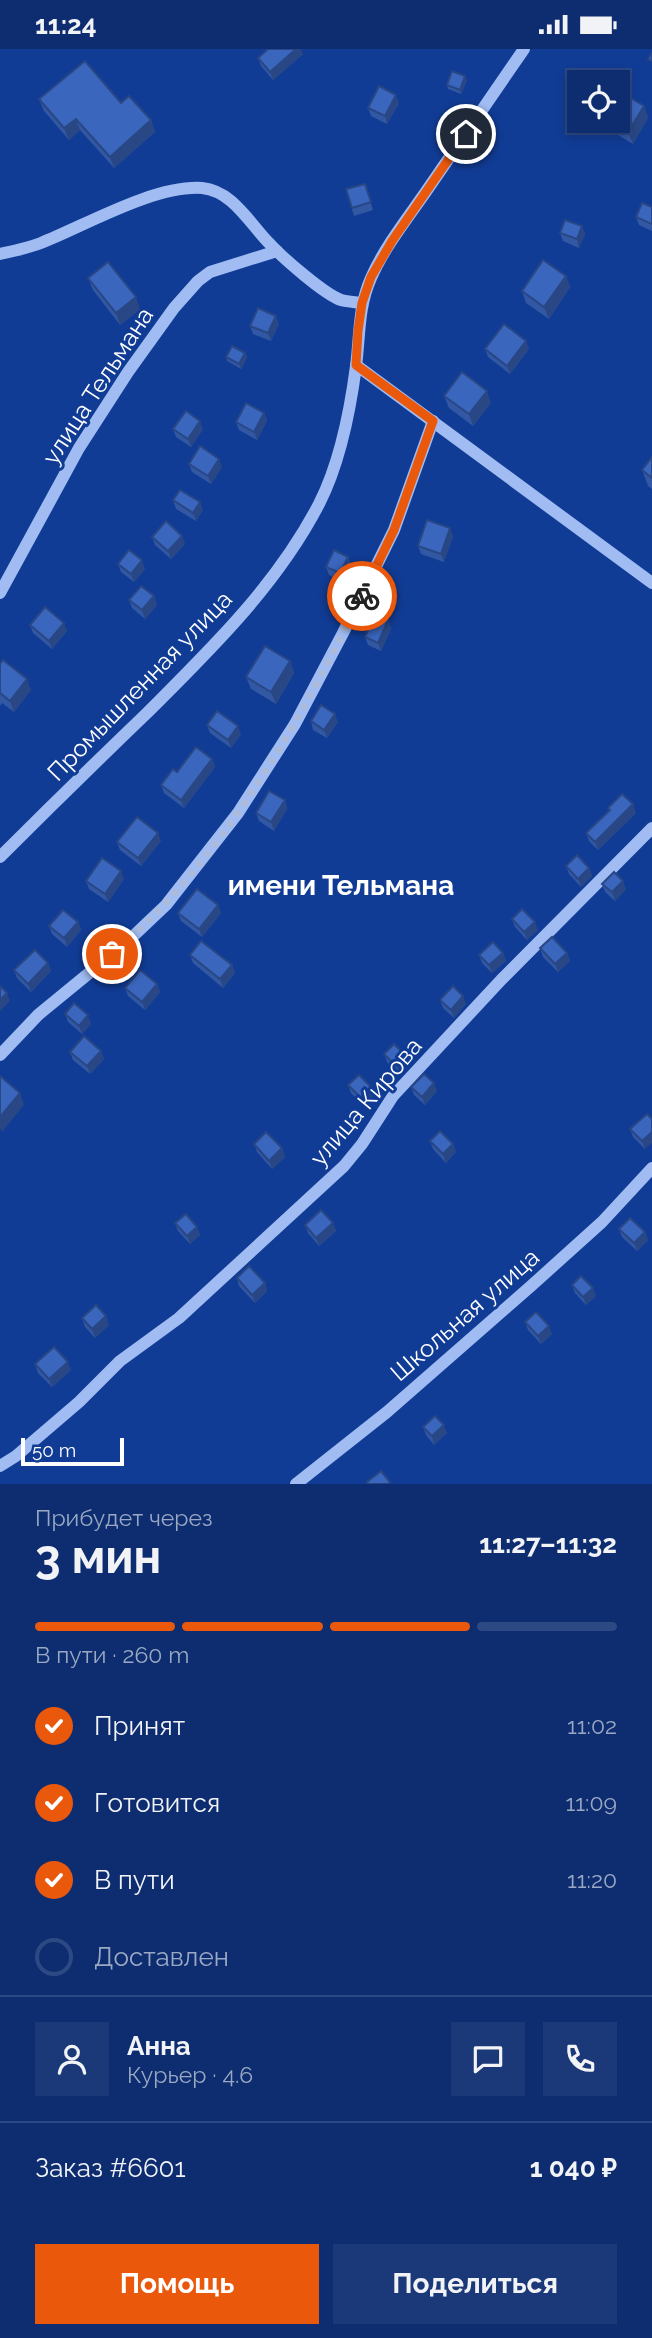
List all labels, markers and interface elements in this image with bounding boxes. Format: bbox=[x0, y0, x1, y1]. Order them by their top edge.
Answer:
text: 11:24 bbox=[35, 10, 97, 40]
map controls bbox=[567, 70, 630, 133]
button: locate bbox=[567, 70, 630, 133]
pin bbox=[436, 104, 496, 164]
icon: home bbox=[447, 115, 485, 153]
street label: улица Тельмана bbox=[36, 302, 159, 470]
courier bbox=[327, 561, 397, 631]
icon: bike bbox=[343, 577, 381, 615]
street label: Промышленная улица bbox=[41, 585, 238, 787]
district label: имени Тельмана bbox=[228, 869, 454, 902]
pin bbox=[82, 924, 142, 984]
icon: bag bbox=[93, 935, 131, 973]
street label: улица Кирова bbox=[304, 1032, 428, 1172]
street label: Школьная улица bbox=[385, 1242, 545, 1387]
scale bar bbox=[21, 1435, 124, 1467]
text: 50 m bbox=[32, 1439, 76, 1461]
text: Прибудет через bbox=[35, 1504, 213, 1531]
text: 11:27–11:32 bbox=[479, 1529, 617, 1559]
text: 3 мин bbox=[35, 1530, 161, 1584]
text: В пути · 260 m bbox=[35, 1641, 189, 1668]
icon: check bbox=[35, 1707, 73, 1745]
text: Принят bbox=[94, 1711, 185, 1741]
text: 11:02 bbox=[567, 1712, 617, 1739]
icon: check bbox=[35, 1784, 73, 1822]
text: Готовится bbox=[94, 1788, 220, 1818]
text: 11:09 bbox=[565, 1789, 617, 1816]
icon: check bbox=[35, 1861, 73, 1899]
text: В пути bbox=[94, 1865, 175, 1895]
text: 11:20 bbox=[567, 1866, 617, 1893]
text: Доставлен bbox=[94, 1942, 229, 1972]
button: person bbox=[35, 2022, 109, 2096]
button: chat bbox=[451, 2022, 525, 2096]
button: phone bbox=[543, 2022, 617, 2096]
text: Анна bbox=[127, 2031, 191, 2061]
text: Курьер · 4.6 bbox=[127, 2061, 253, 2088]
text: Заказ #6601 bbox=[35, 2153, 186, 2183]
text: 1 040 ₽ bbox=[530, 2153, 617, 2183]
button: Помощь bbox=[35, 2244, 319, 2324]
button: Поделиться bbox=[333, 2244, 617, 2324]

